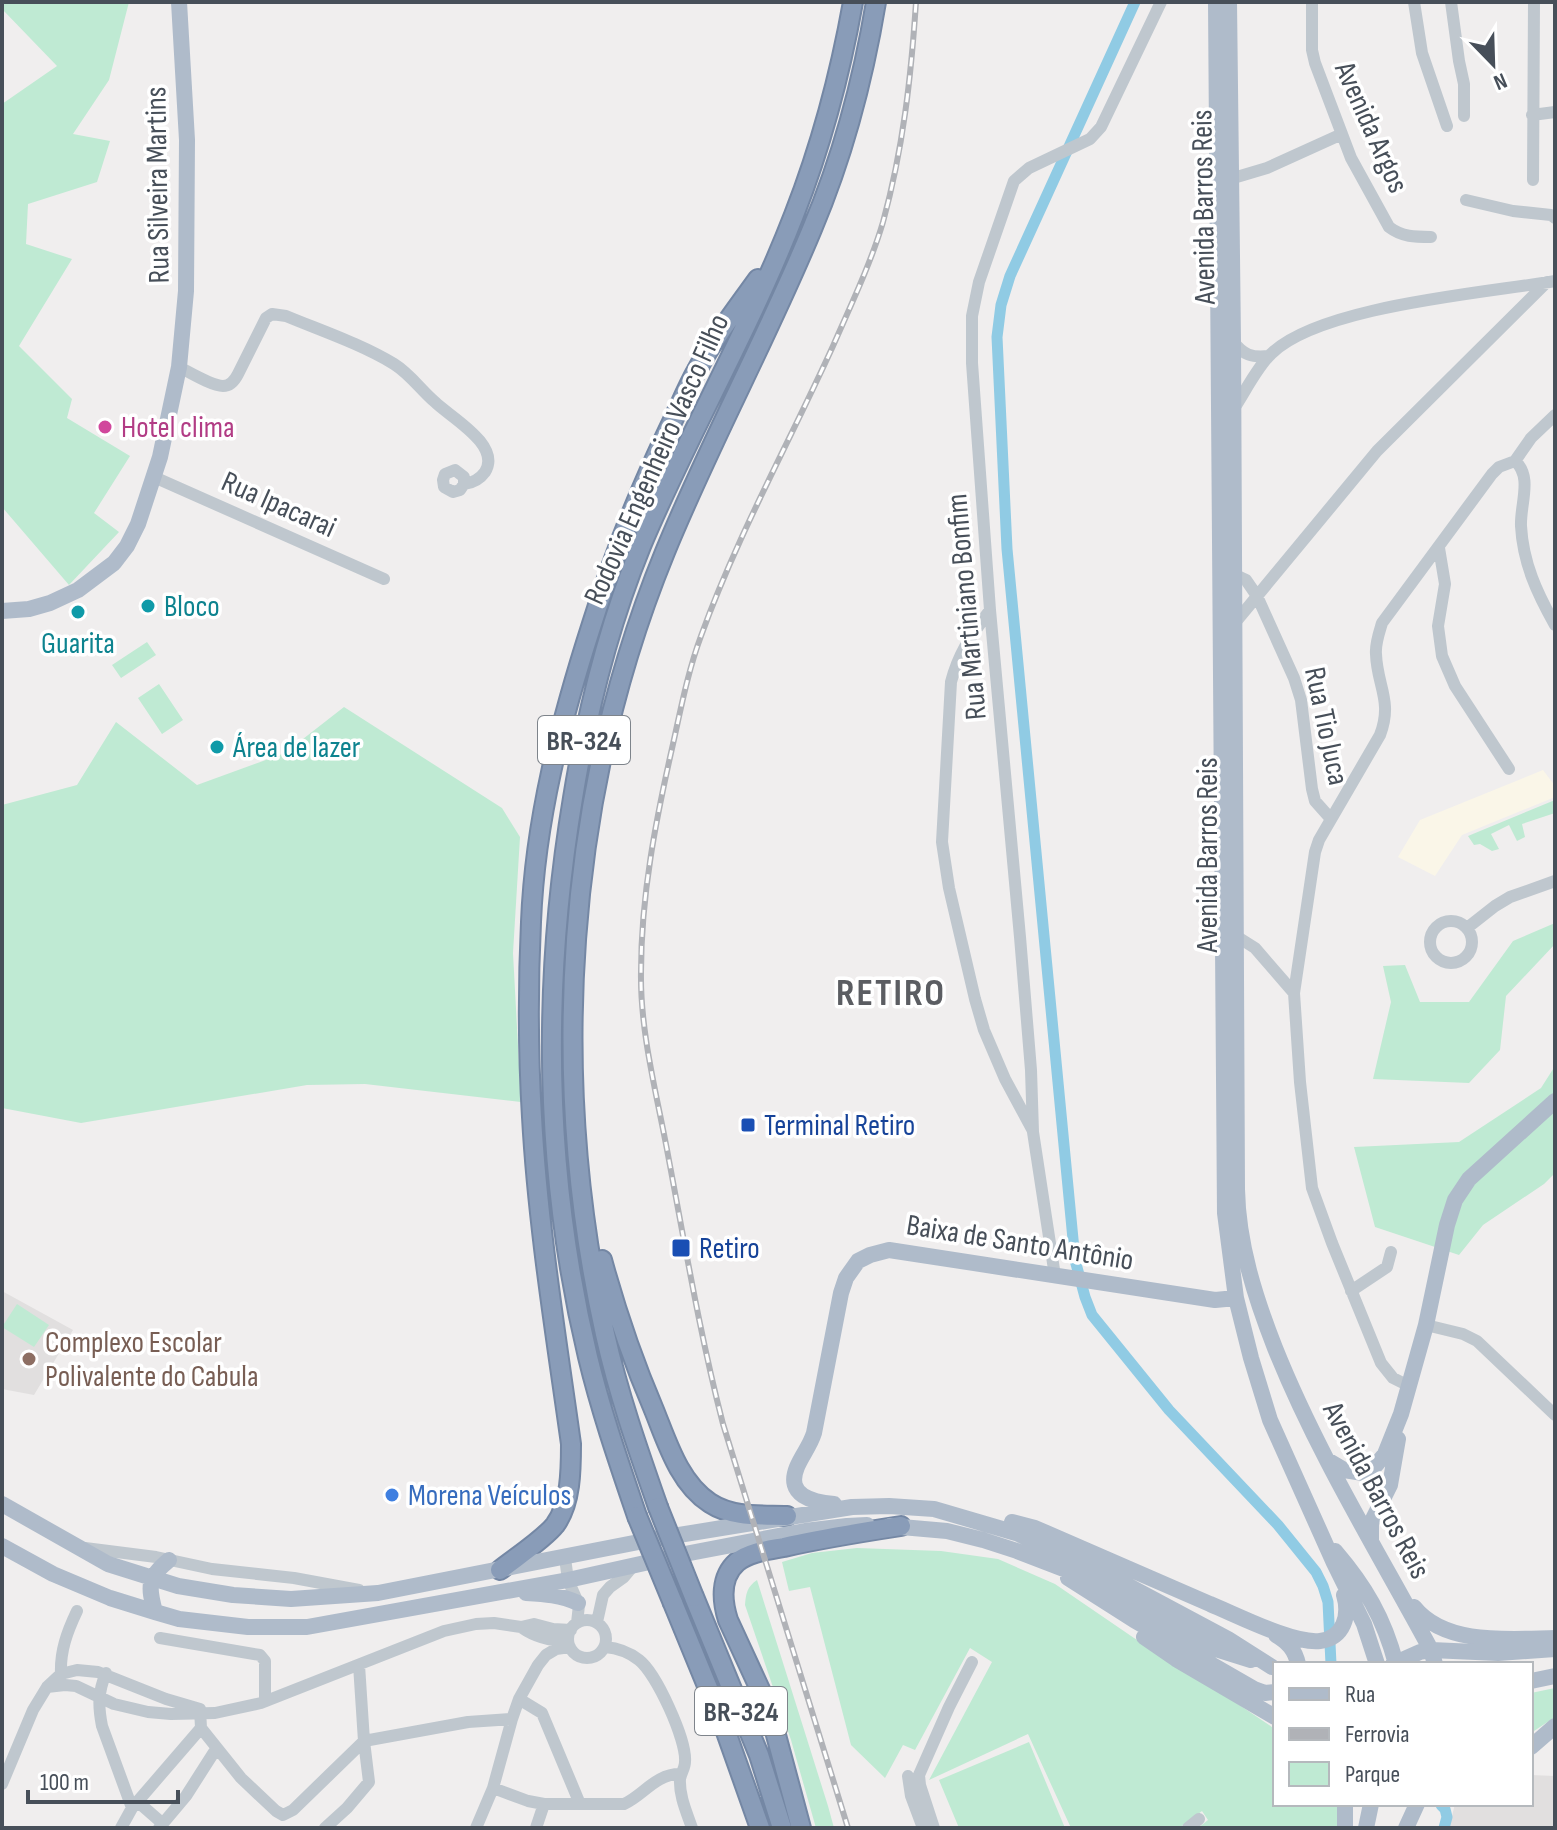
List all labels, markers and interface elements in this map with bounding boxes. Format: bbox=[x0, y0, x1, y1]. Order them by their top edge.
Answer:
north arrow bbox=[1453, 24, 1533, 104]
street label: Avenida Argos bbox=[1326, 55, 1416, 198]
text: N bbox=[1490, 66, 1511, 96]
street label: Rua Silveira Martins bbox=[138, 86, 178, 284]
street label: Avenida Barros Reis bbox=[1184, 109, 1224, 306]
street label: Rodovia Engenheiro Vasco Filho bbox=[577, 309, 737, 610]
place label: Hotel clima bbox=[121, 410, 235, 446]
marker: Hotel clima bbox=[96, 418, 114, 436]
street label: Rua Ipacarai bbox=[216, 464, 341, 546]
street label: Rua Martiniano Bonfim bbox=[939, 492, 995, 721]
place label: Bloco bbox=[164, 589, 220, 625]
marker: Bloco bbox=[139, 597, 157, 615]
marker: Guarita bbox=[69, 603, 87, 621]
place label: Guarita bbox=[41, 626, 115, 662]
street label: Rua Tio Juca bbox=[1296, 664, 1356, 788]
road number: BR-324 bbox=[538, 716, 630, 764]
place label: Área de lazer bbox=[232, 730, 361, 766]
marker: Área de lazer bbox=[208, 738, 226, 756]
street label: Avenida Barros Reis bbox=[1190, 758, 1226, 953]
district label: RETIRO bbox=[836, 971, 946, 1016]
place label: Terminal Retiro bbox=[764, 1108, 915, 1144]
marker: Terminal Retiro bbox=[739, 1116, 757, 1134]
street label: Baixa de Santo Antônio bbox=[904, 1207, 1136, 1279]
place label: Retiro bbox=[699, 1231, 760, 1267]
marker: Retiro bbox=[670, 1237, 692, 1259]
place label: Complexo Escolar Polivalente do Cabula bbox=[45, 1325, 258, 1395]
marker: Complexo Escolar Polivalente do Cabula bbox=[20, 1350, 38, 1368]
street label: Avenida Barros Reis bbox=[1314, 1395, 1438, 1585]
place label: Morena Veículos bbox=[408, 1478, 571, 1514]
marker: Morena Veículos bbox=[383, 1486, 401, 1504]
legend bbox=[1273, 1662, 1533, 1806]
text: Rua bbox=[1345, 1680, 1375, 1709]
road number: BR-324 bbox=[695, 1687, 787, 1735]
text: Ferrovia bbox=[1345, 1720, 1410, 1749]
scale bar bbox=[28, 1754, 178, 1804]
text: Parque bbox=[1345, 1760, 1400, 1789]
text: 100 m bbox=[40, 1768, 89, 1797]

